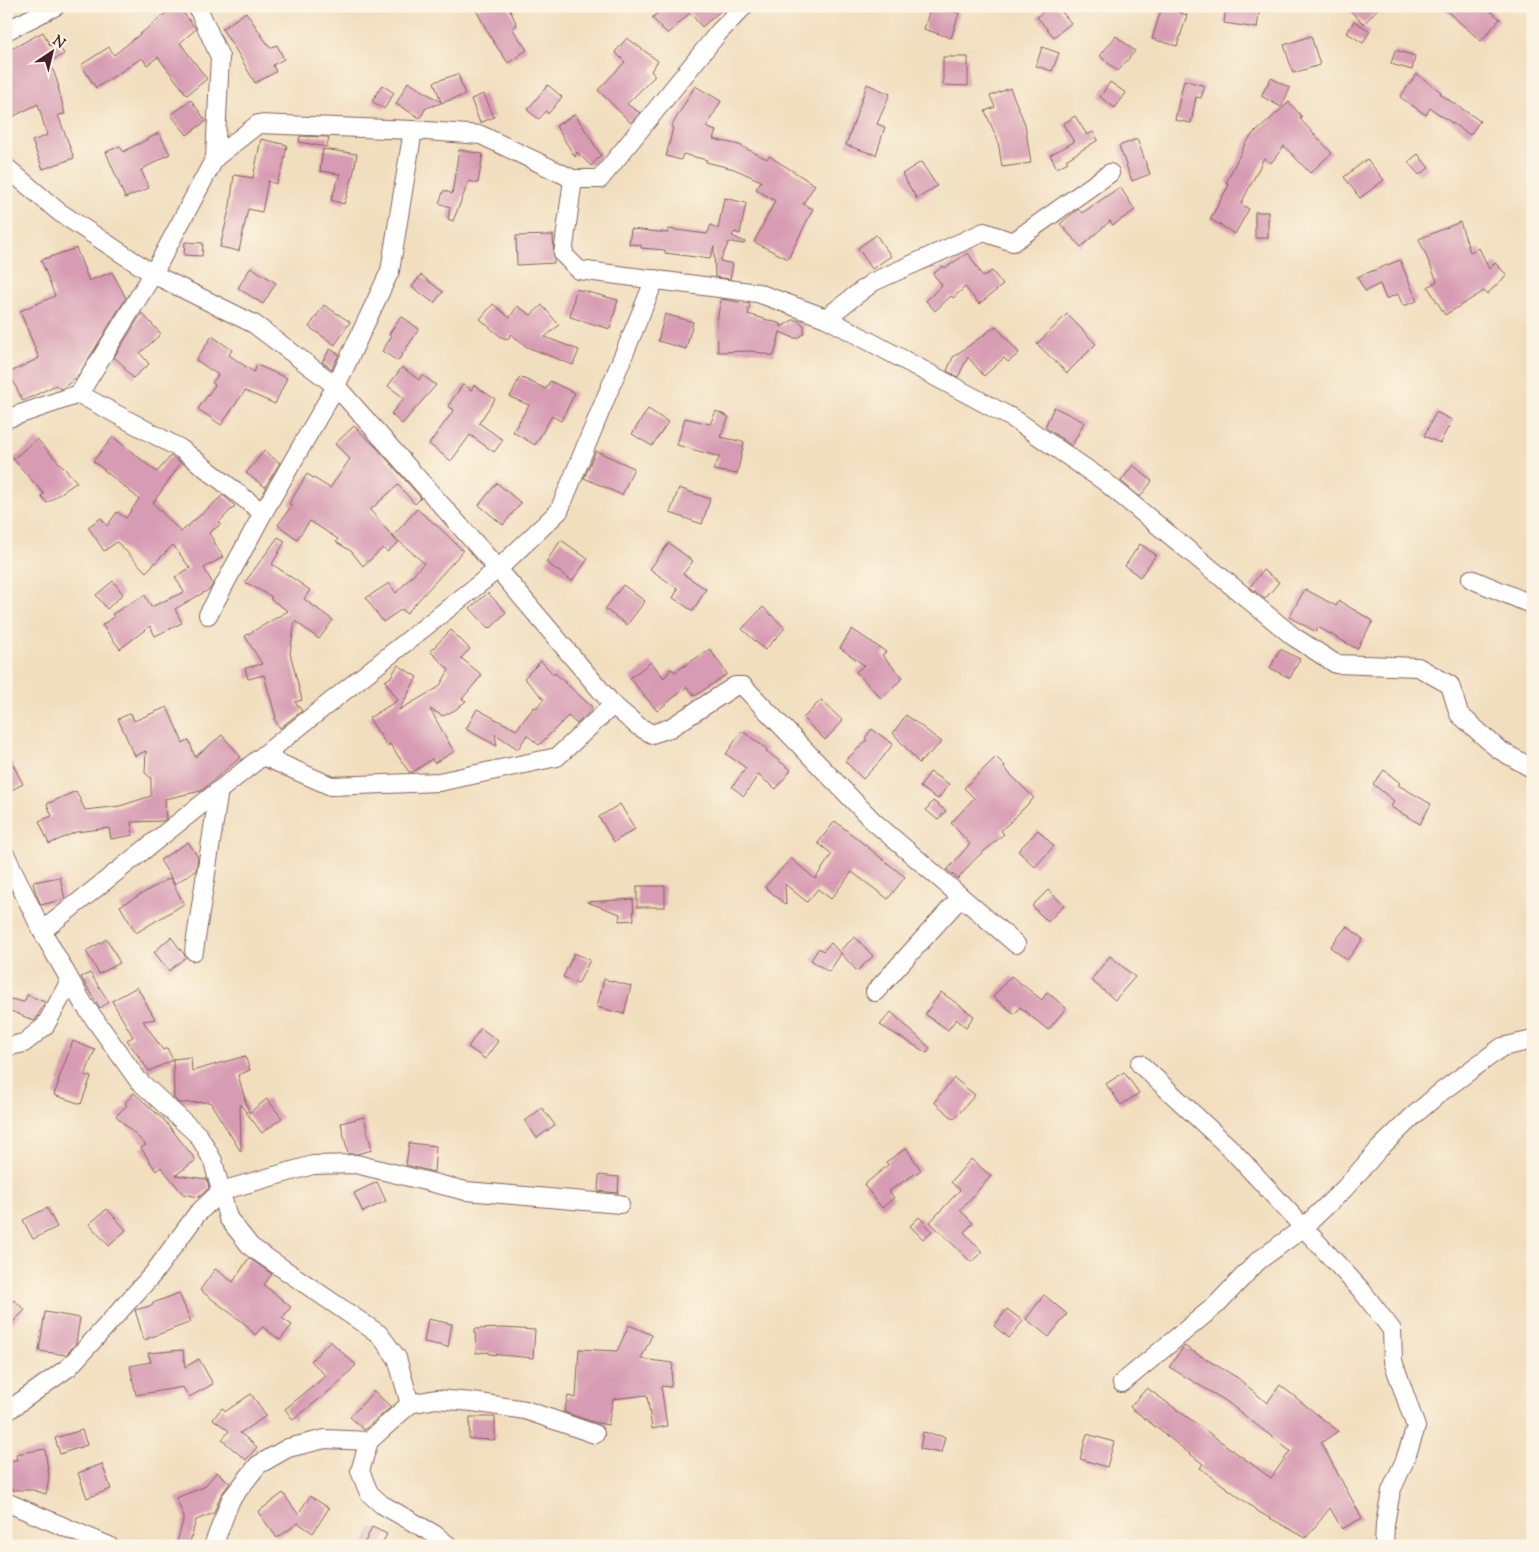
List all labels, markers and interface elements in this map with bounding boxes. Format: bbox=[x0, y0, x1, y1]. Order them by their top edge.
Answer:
north arrow bbox=[28, 28, 78, 78]
text: N bbox=[48, 32, 69, 54]

